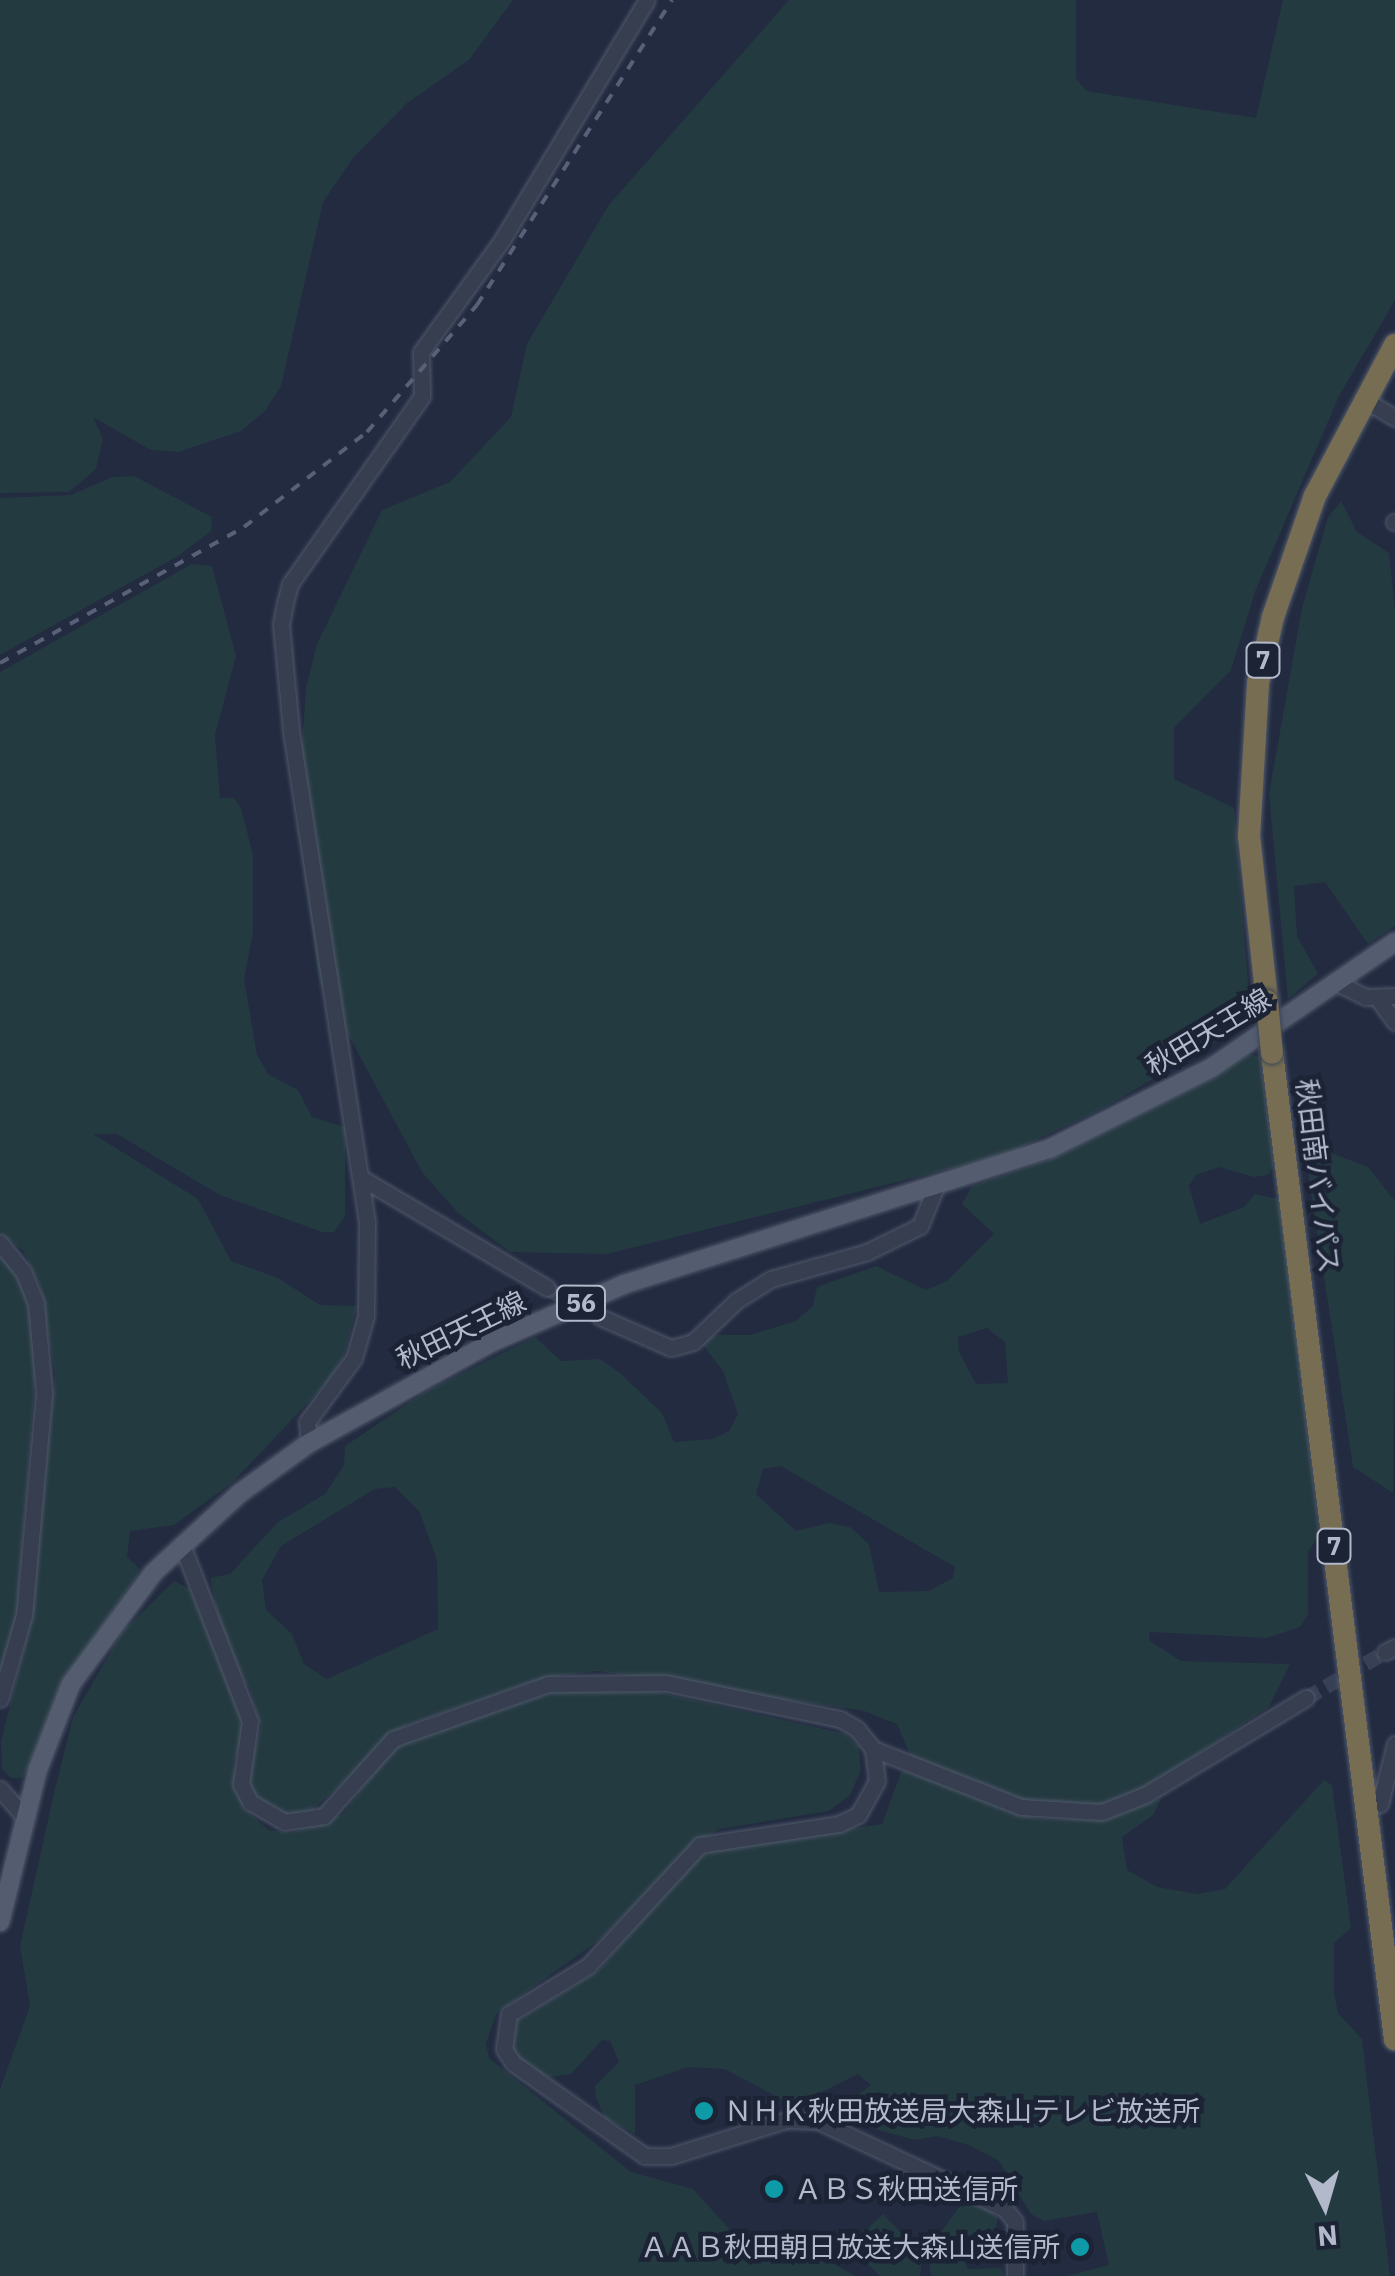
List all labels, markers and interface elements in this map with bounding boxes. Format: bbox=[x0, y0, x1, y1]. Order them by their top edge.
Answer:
road number: 7 bbox=[1246, 640, 1280, 680]
street label: 秋田天王線 bbox=[1139, 982, 1277, 1082]
street label: 秋田南バイパス bbox=[1289, 1077, 1347, 1275]
road number: 56 bbox=[556, 1283, 606, 1323]
street label: 秋田天王線 bbox=[391, 1284, 531, 1376]
road number: 7 bbox=[1316, 1526, 1352, 1566]
place label: ＮＨＫ秋田放送局大森山テレビ放送所 bbox=[724, 2094, 1200, 2128]
marker: ＮＨＫ秋田放送局大森山テレビ放送所 bbox=[693, 2100, 715, 2122]
north arrow bbox=[1275, 2156, 1375, 2256]
place label: ＡＢＳ秋田送信所 bbox=[794, 2172, 1018, 2206]
marker: ＡＢＳ秋田送信所 bbox=[763, 2178, 785, 2200]
text: N bbox=[1316, 2217, 1339, 2256]
place label: ＡＡＢ秋田朝日放送大森山送信所 bbox=[640, 2230, 1060, 2264]
marker: ＡＡＢ秋田朝日放送大森山送信所 bbox=[1069, 2236, 1091, 2258]

